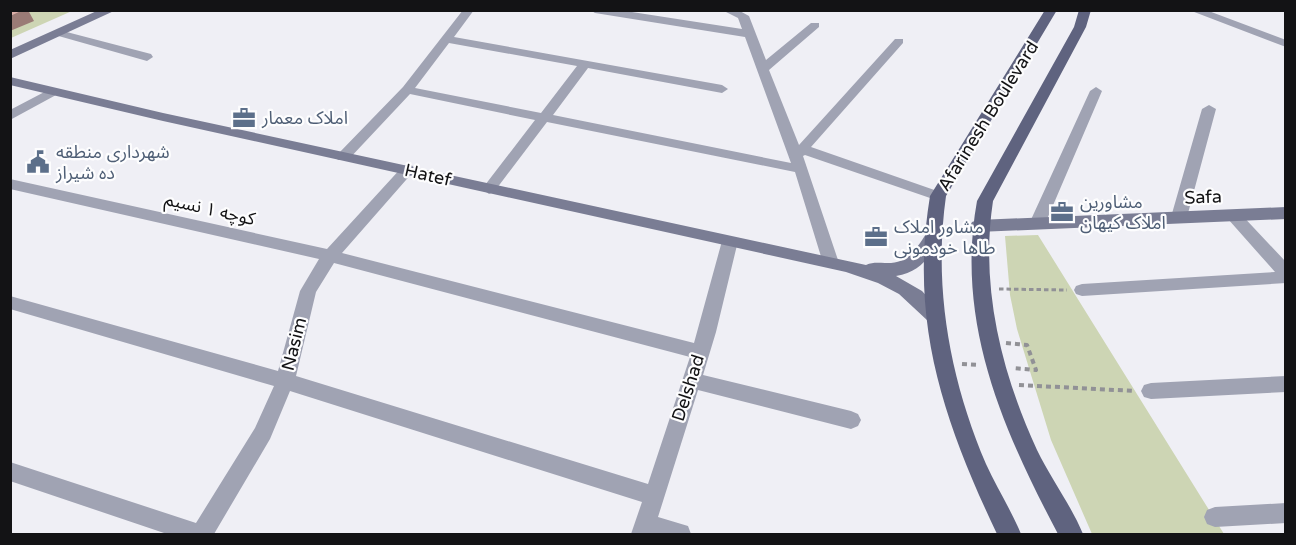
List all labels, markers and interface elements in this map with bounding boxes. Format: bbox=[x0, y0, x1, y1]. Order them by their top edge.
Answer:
street label: Afarinesh Boulevard bbox=[933, 37, 1043, 195]
office icon: املاک معمار bbox=[231, 105, 257, 131]
place label: املاک معمار bbox=[261, 107, 348, 129]
place label: شهرداری منطقه ده شیراز bbox=[55, 141, 170, 184]
public building icon: شهرداری منطقه ده شیراز bbox=[25, 149, 51, 175]
street label: Hatef bbox=[402, 159, 454, 191]
street label: Safa bbox=[1184, 185, 1222, 209]
street label: کوچه ۱ نسیم bbox=[162, 188, 258, 232]
place label: مشاورین املاک کیهان bbox=[1080, 191, 1166, 234]
office icon: مشاورین املاک کیهان bbox=[1049, 199, 1075, 225]
place label: مشاور املاک طاها خودمونی bbox=[894, 216, 995, 259]
office icon: مشاور املاک طاها خودمونی bbox=[863, 224, 889, 250]
street label: Nasim bbox=[277, 315, 311, 373]
street label: Delshad bbox=[667, 352, 709, 424]

